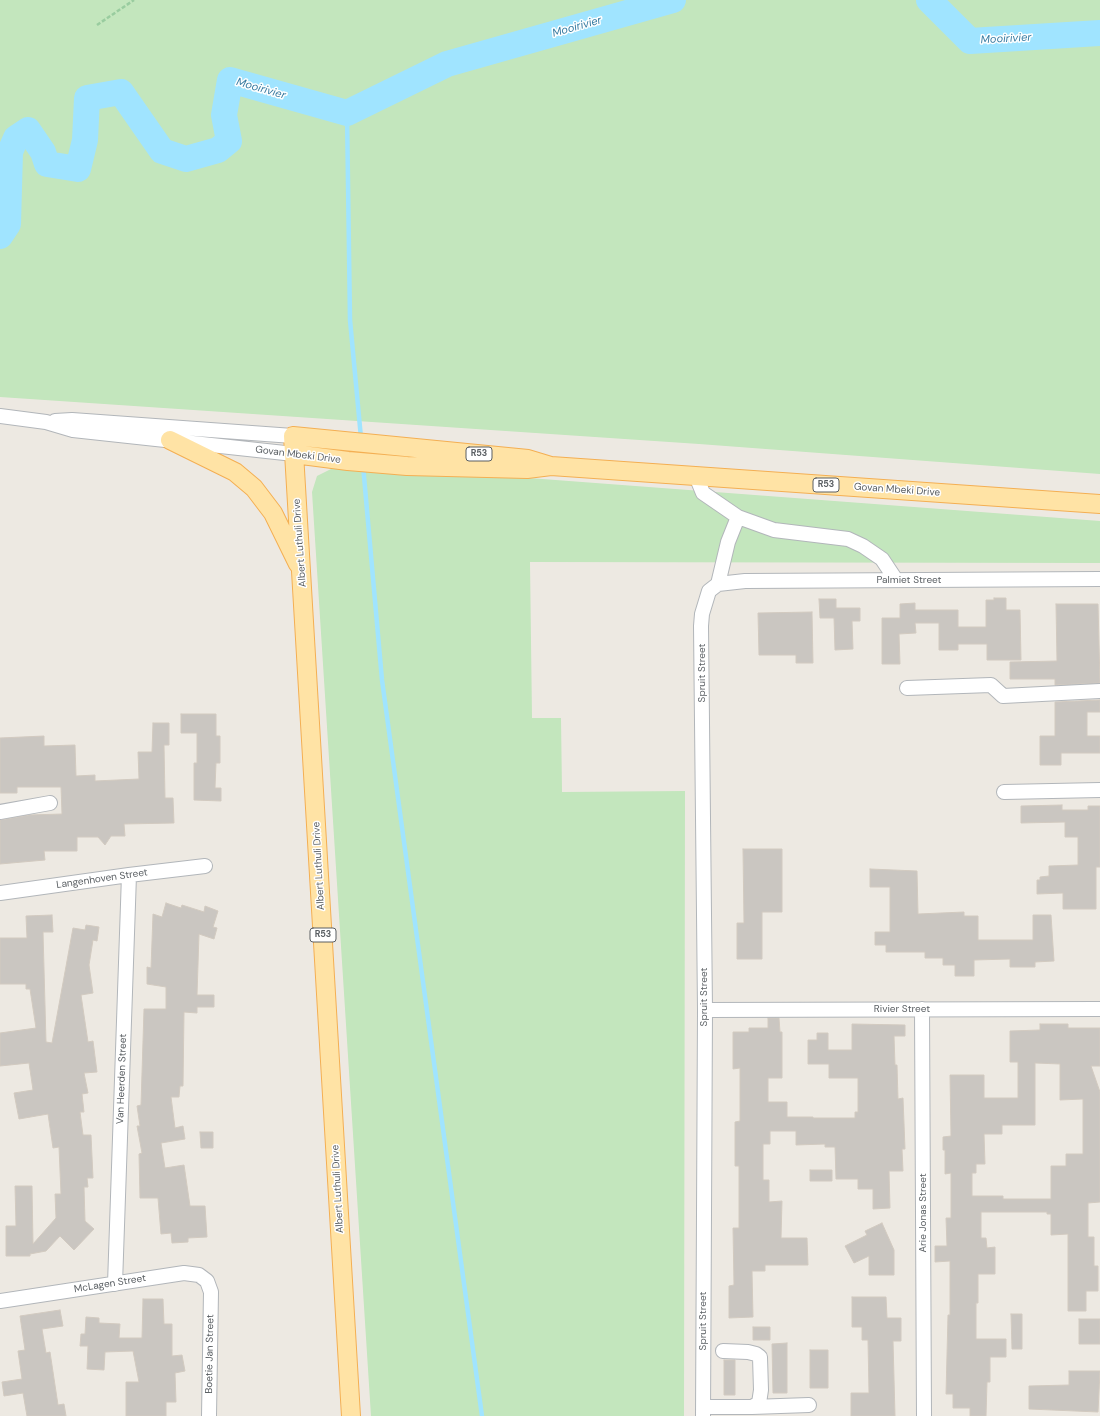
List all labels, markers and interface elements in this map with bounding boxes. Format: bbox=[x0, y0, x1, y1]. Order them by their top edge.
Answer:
water label: Mooirivier bbox=[551, 14, 603, 40]
water label: Mooirivier bbox=[980, 31, 1032, 47]
water label: Mooirivier bbox=[235, 76, 287, 102]
street label: Govan Mbeki Drive bbox=[254, 444, 342, 466]
road number: R53 bbox=[466, 447, 492, 461]
road number: R53 bbox=[813, 478, 839, 492]
street label: Govan Mbeki Drive bbox=[854, 481, 940, 499]
street label: Albert Luthuli Drive bbox=[291, 498, 309, 588]
street label: Palmiet Street bbox=[877, 574, 941, 586]
street label: Spruit Street bbox=[696, 644, 708, 702]
street label: Albert Luthuli Drive bbox=[311, 822, 327, 910]
street label: Langenhoven Street bbox=[56, 867, 148, 891]
road number: R53 bbox=[310, 928, 336, 942]
street label: Spruit Street bbox=[698, 968, 710, 1026]
street label: Rivier Street bbox=[874, 1003, 930, 1015]
street label: Van Heerden Street bbox=[114, 1034, 130, 1124]
street label: Albert Luthuli Drive bbox=[330, 1145, 346, 1233]
street label: Arie Jonas Street bbox=[917, 1173, 929, 1253]
street label: McLagen Street bbox=[73, 1272, 147, 1296]
street label: Spruit Street bbox=[697, 1292, 709, 1350]
street label: Boetie Jan Street bbox=[203, 1314, 217, 1394]

